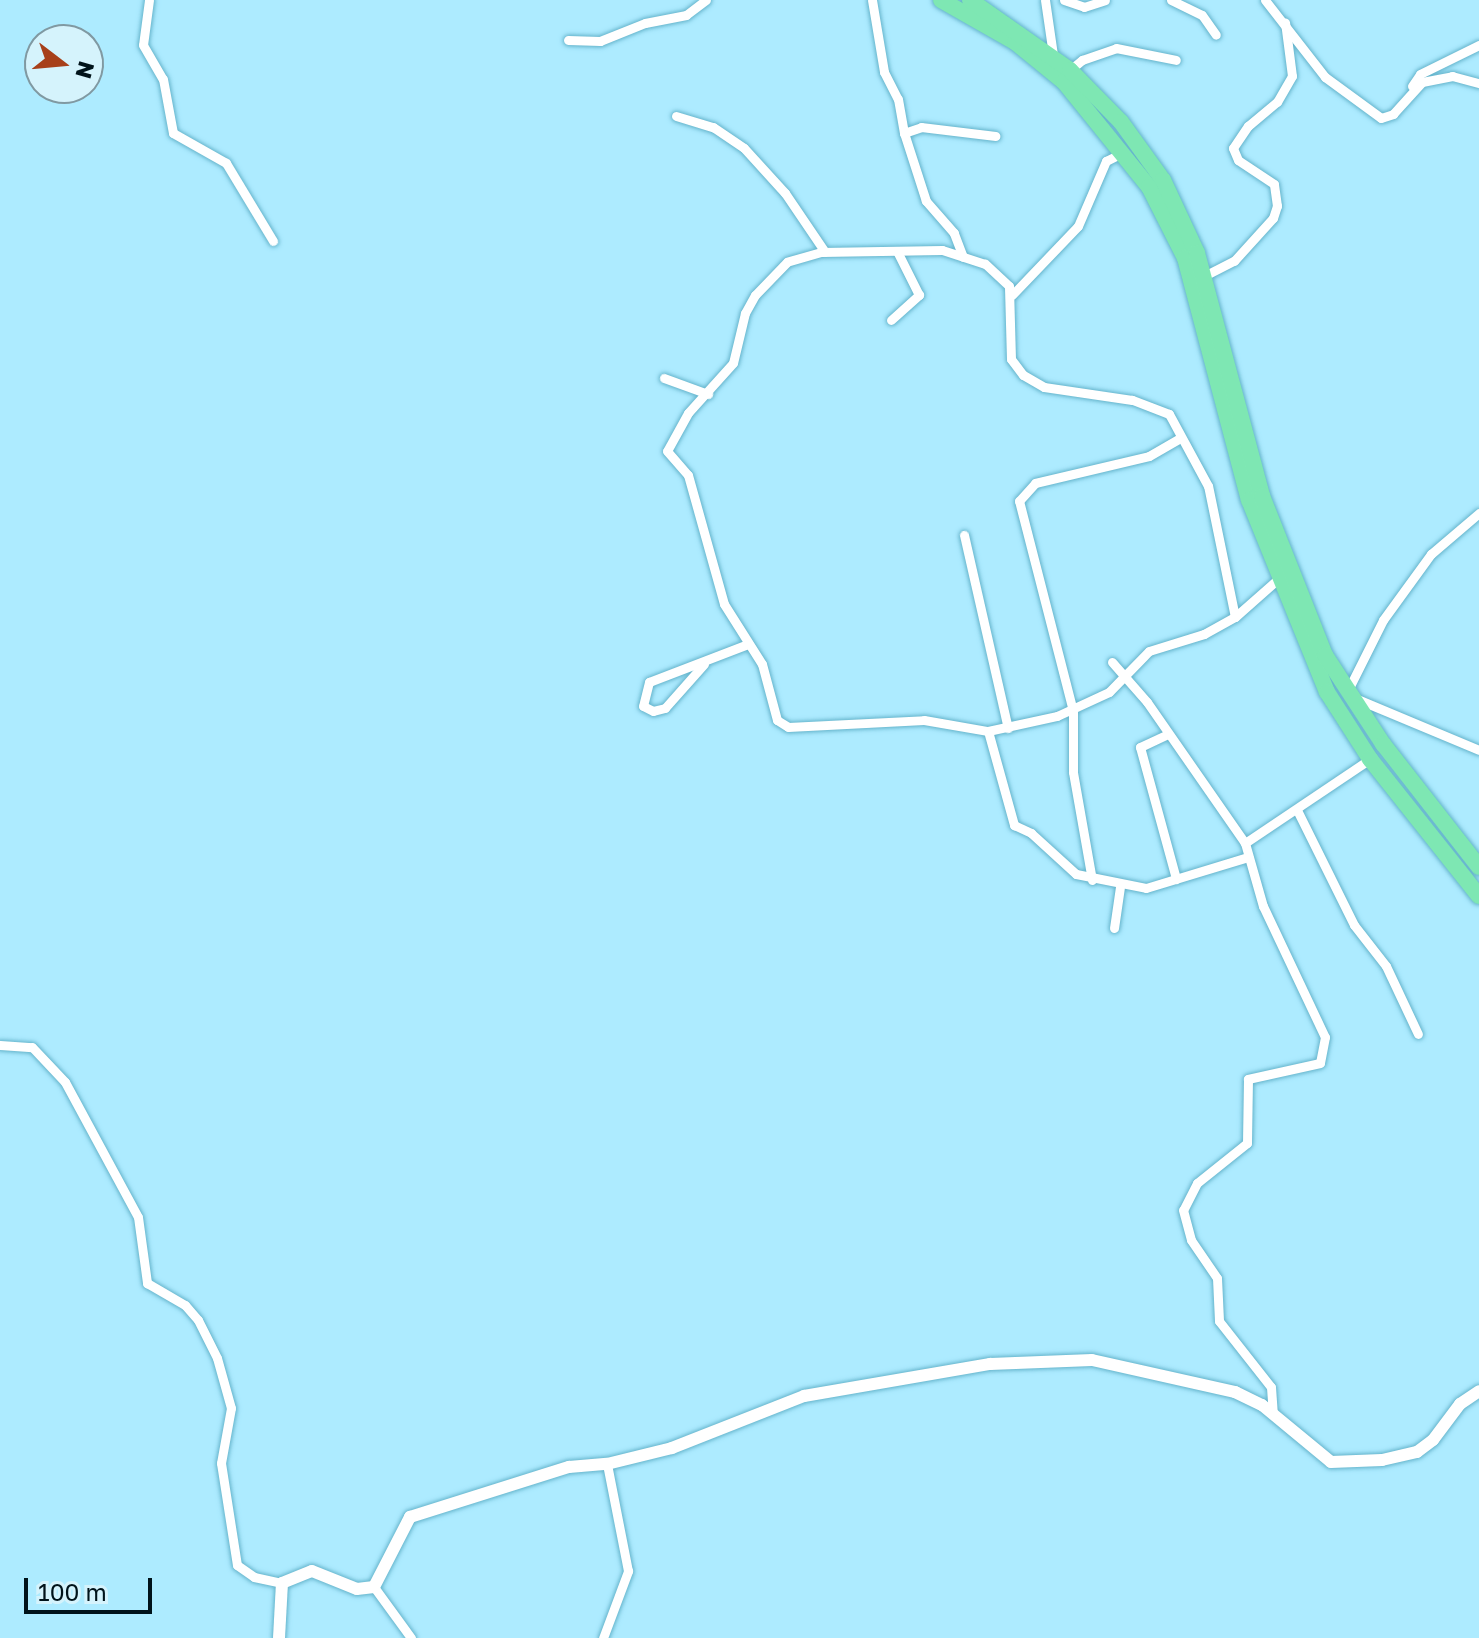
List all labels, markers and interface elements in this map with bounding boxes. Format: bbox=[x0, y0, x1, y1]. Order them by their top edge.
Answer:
north arrow bbox=[24, 24, 104, 104]
text: N bbox=[70, 58, 101, 82]
scale bar bbox=[28, 1562, 156, 1612]
text: 100 m bbox=[38, 1577, 107, 1606]

